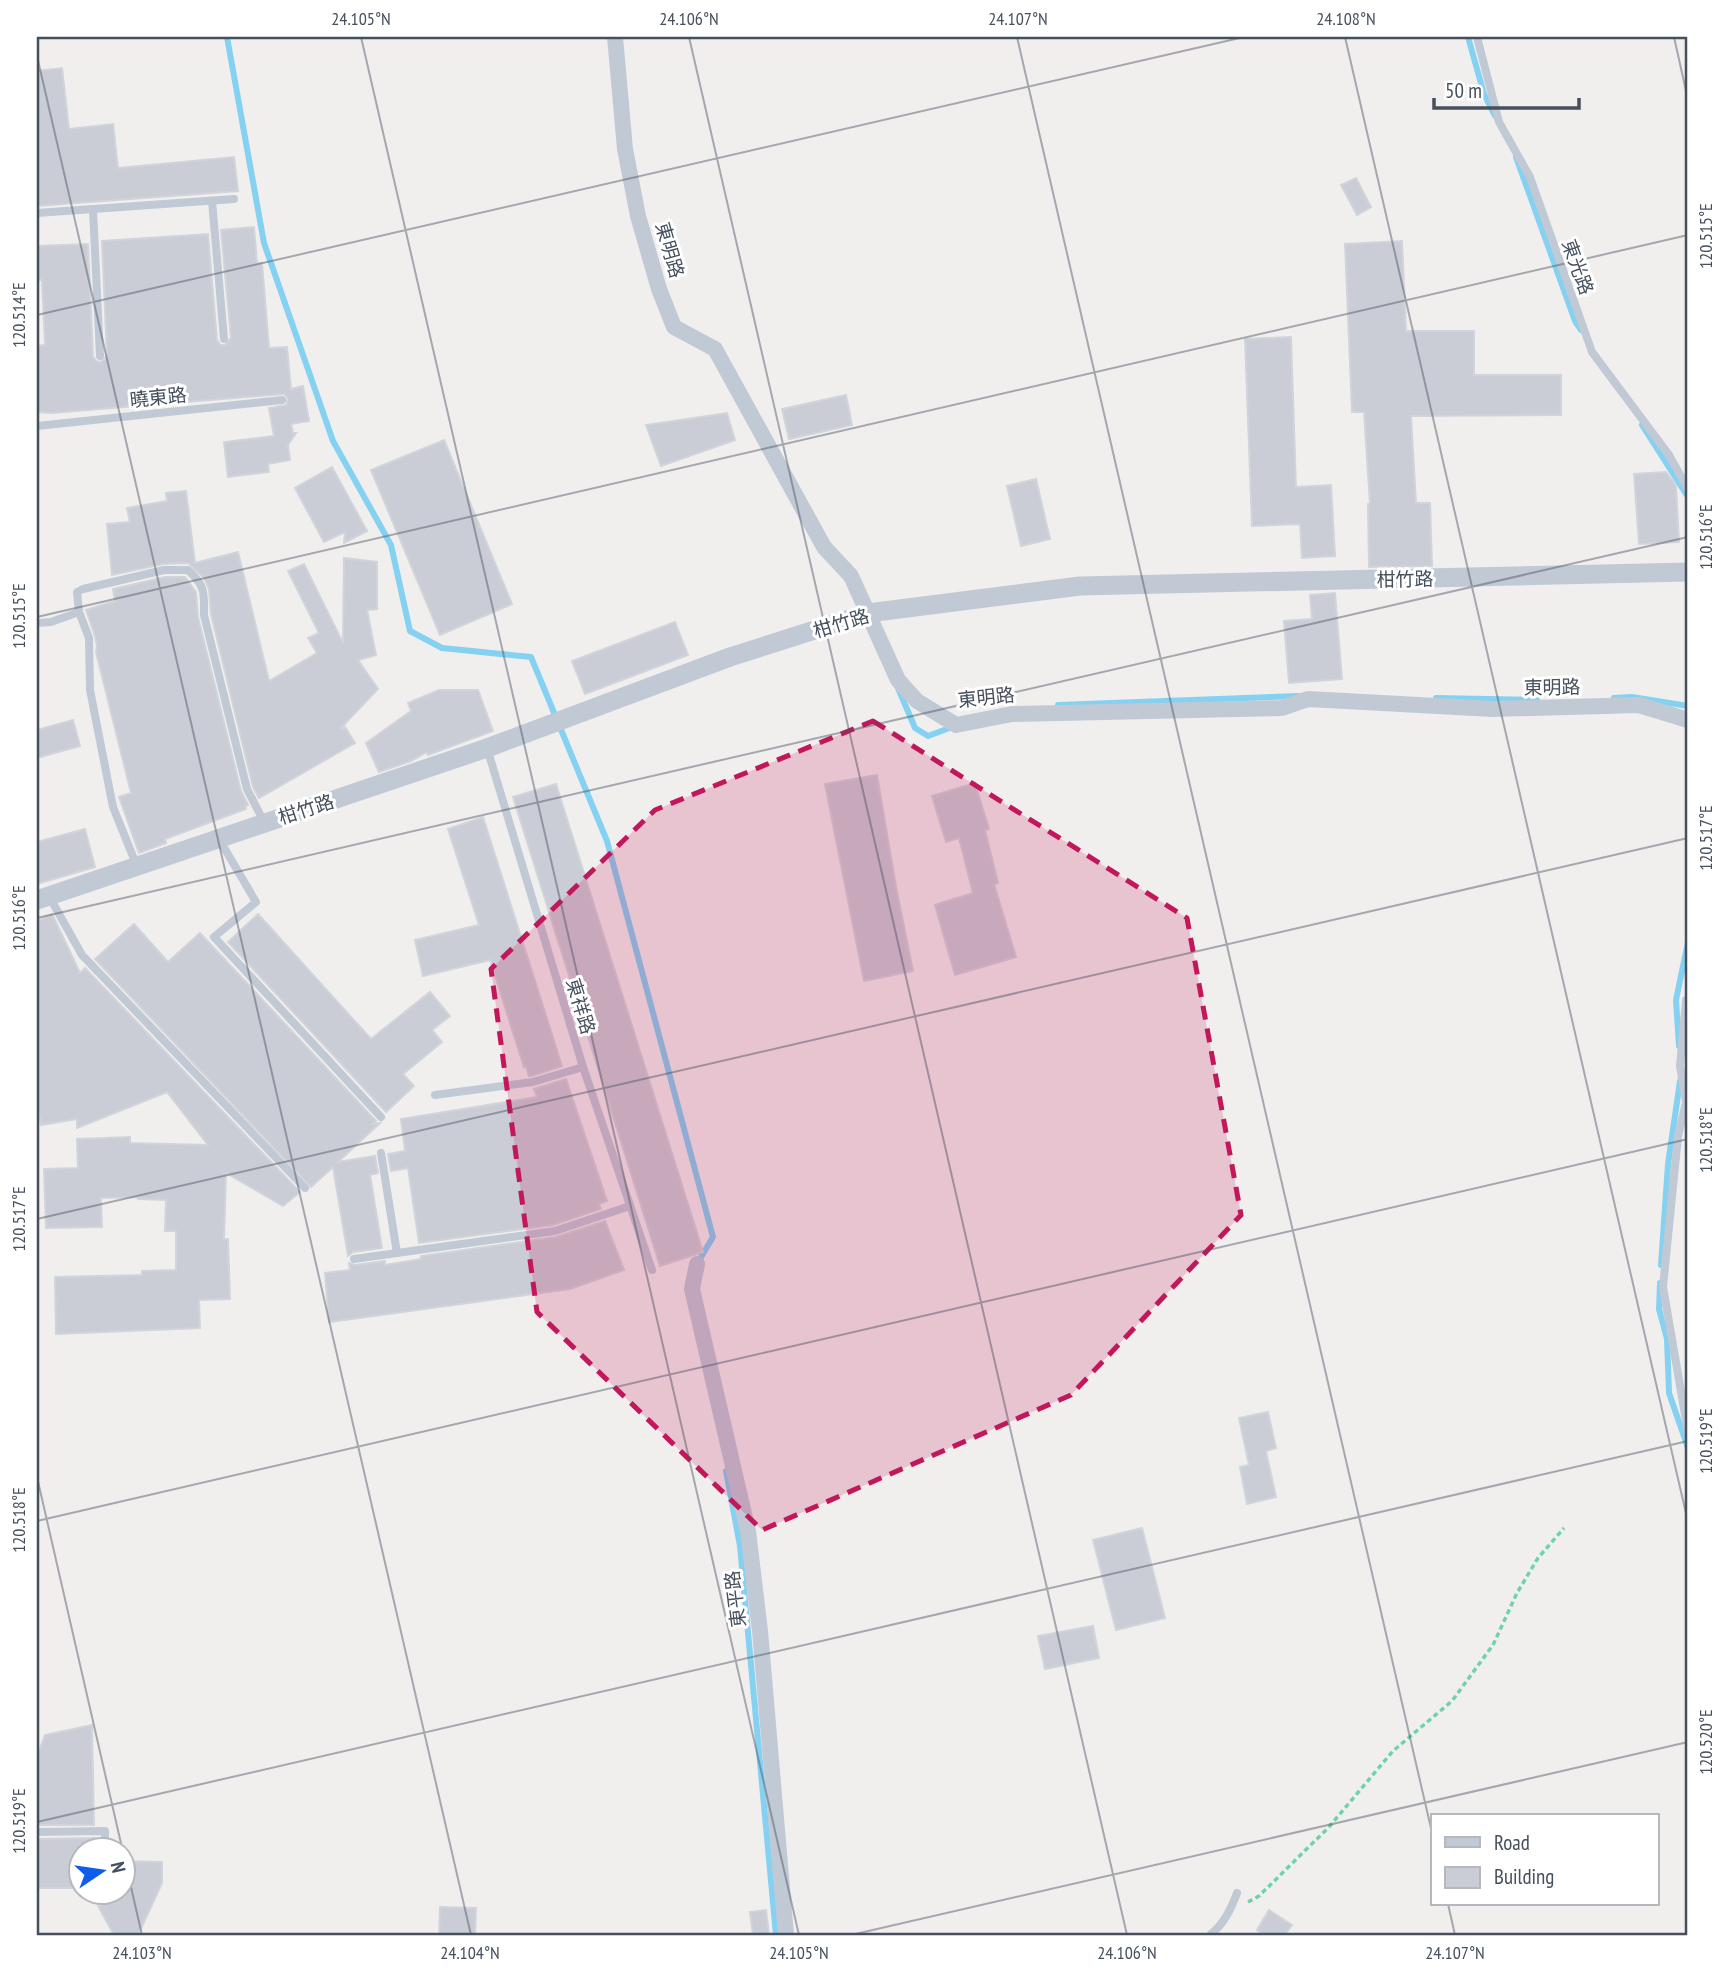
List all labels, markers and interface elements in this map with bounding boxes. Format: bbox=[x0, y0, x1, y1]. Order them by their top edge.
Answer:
text: 24.105°N bbox=[331, 7, 391, 30]
text: 24.106°N bbox=[659, 7, 719, 30]
text: 24.107°N bbox=[988, 7, 1048, 30]
text: 24.108°N bbox=[1316, 7, 1376, 30]
scale bar bbox=[1434, 66, 1580, 110]
text: 50 m bbox=[1445, 77, 1482, 104]
text: 120.515°E bbox=[1694, 203, 1717, 269]
street label: 東明路 bbox=[651, 219, 689, 281]
street label: 東光路 bbox=[1557, 236, 1599, 298]
text: 120.514°E bbox=[7, 282, 30, 348]
street label: 曉東路 bbox=[128, 382, 188, 412]
text: 120.516°E bbox=[1694, 504, 1717, 570]
street label: 柑竹路 bbox=[1376, 567, 1434, 591]
text: 120.515°E bbox=[7, 583, 30, 649]
street label: 柑竹路 bbox=[810, 603, 872, 643]
street label: 東明路 bbox=[1523, 675, 1581, 699]
street label: 東明路 bbox=[956, 682, 1016, 712]
street label: 柑竹路 bbox=[275, 789, 337, 829]
text: 120.517°E bbox=[1694, 805, 1717, 871]
text: 120.516°E bbox=[7, 885, 30, 951]
street label: 東祥路 bbox=[561, 975, 601, 1037]
text: 120.518°E bbox=[1694, 1107, 1717, 1173]
text: 120.517°E bbox=[7, 1186, 30, 1252]
text: 120.519°E bbox=[1694, 1408, 1717, 1474]
text: 120.518°E bbox=[7, 1487, 30, 1553]
street label: 東平路 bbox=[720, 1569, 750, 1629]
text: 120.520°E bbox=[1694, 1709, 1717, 1775]
text: 120.519°E bbox=[7, 1788, 30, 1854]
legend bbox=[1431, 1814, 1658, 1906]
text: Road bbox=[1494, 1829, 1530, 1856]
north arrow bbox=[66, 1836, 136, 1906]
text: N bbox=[106, 1859, 131, 1875]
text: Building bbox=[1494, 1863, 1554, 1890]
text: 24.103°N bbox=[112, 1941, 172, 1964]
text: 24.104°N bbox=[440, 1941, 500, 1964]
text: 24.105°N bbox=[769, 1941, 829, 1964]
text: 24.106°N bbox=[1097, 1941, 1157, 1964]
text: 24.107°N bbox=[1425, 1941, 1485, 1964]

